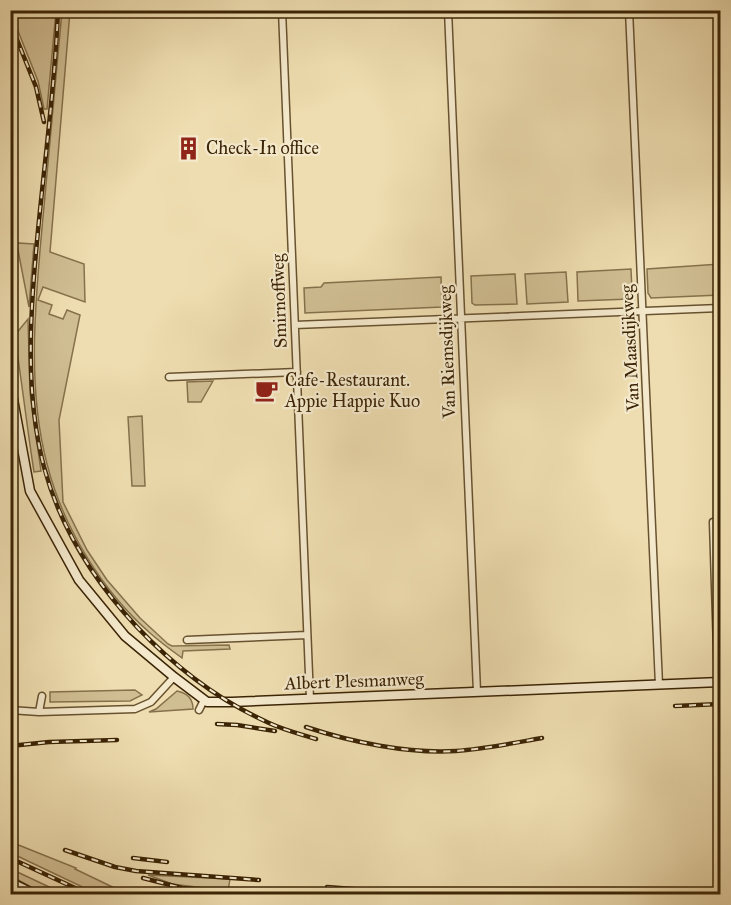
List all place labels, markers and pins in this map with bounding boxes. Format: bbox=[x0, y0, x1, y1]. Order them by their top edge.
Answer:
building icon: Check-In office bbox=[175, 135, 201, 161]
place label: Check-In office bbox=[206, 137, 319, 159]
place label: Cafe-Restaurant. Appie Happie Kuo bbox=[284, 369, 420, 412]
cafe icon: Cafe-Restaurant. Appie Happie Kuo bbox=[254, 377, 280, 403]

